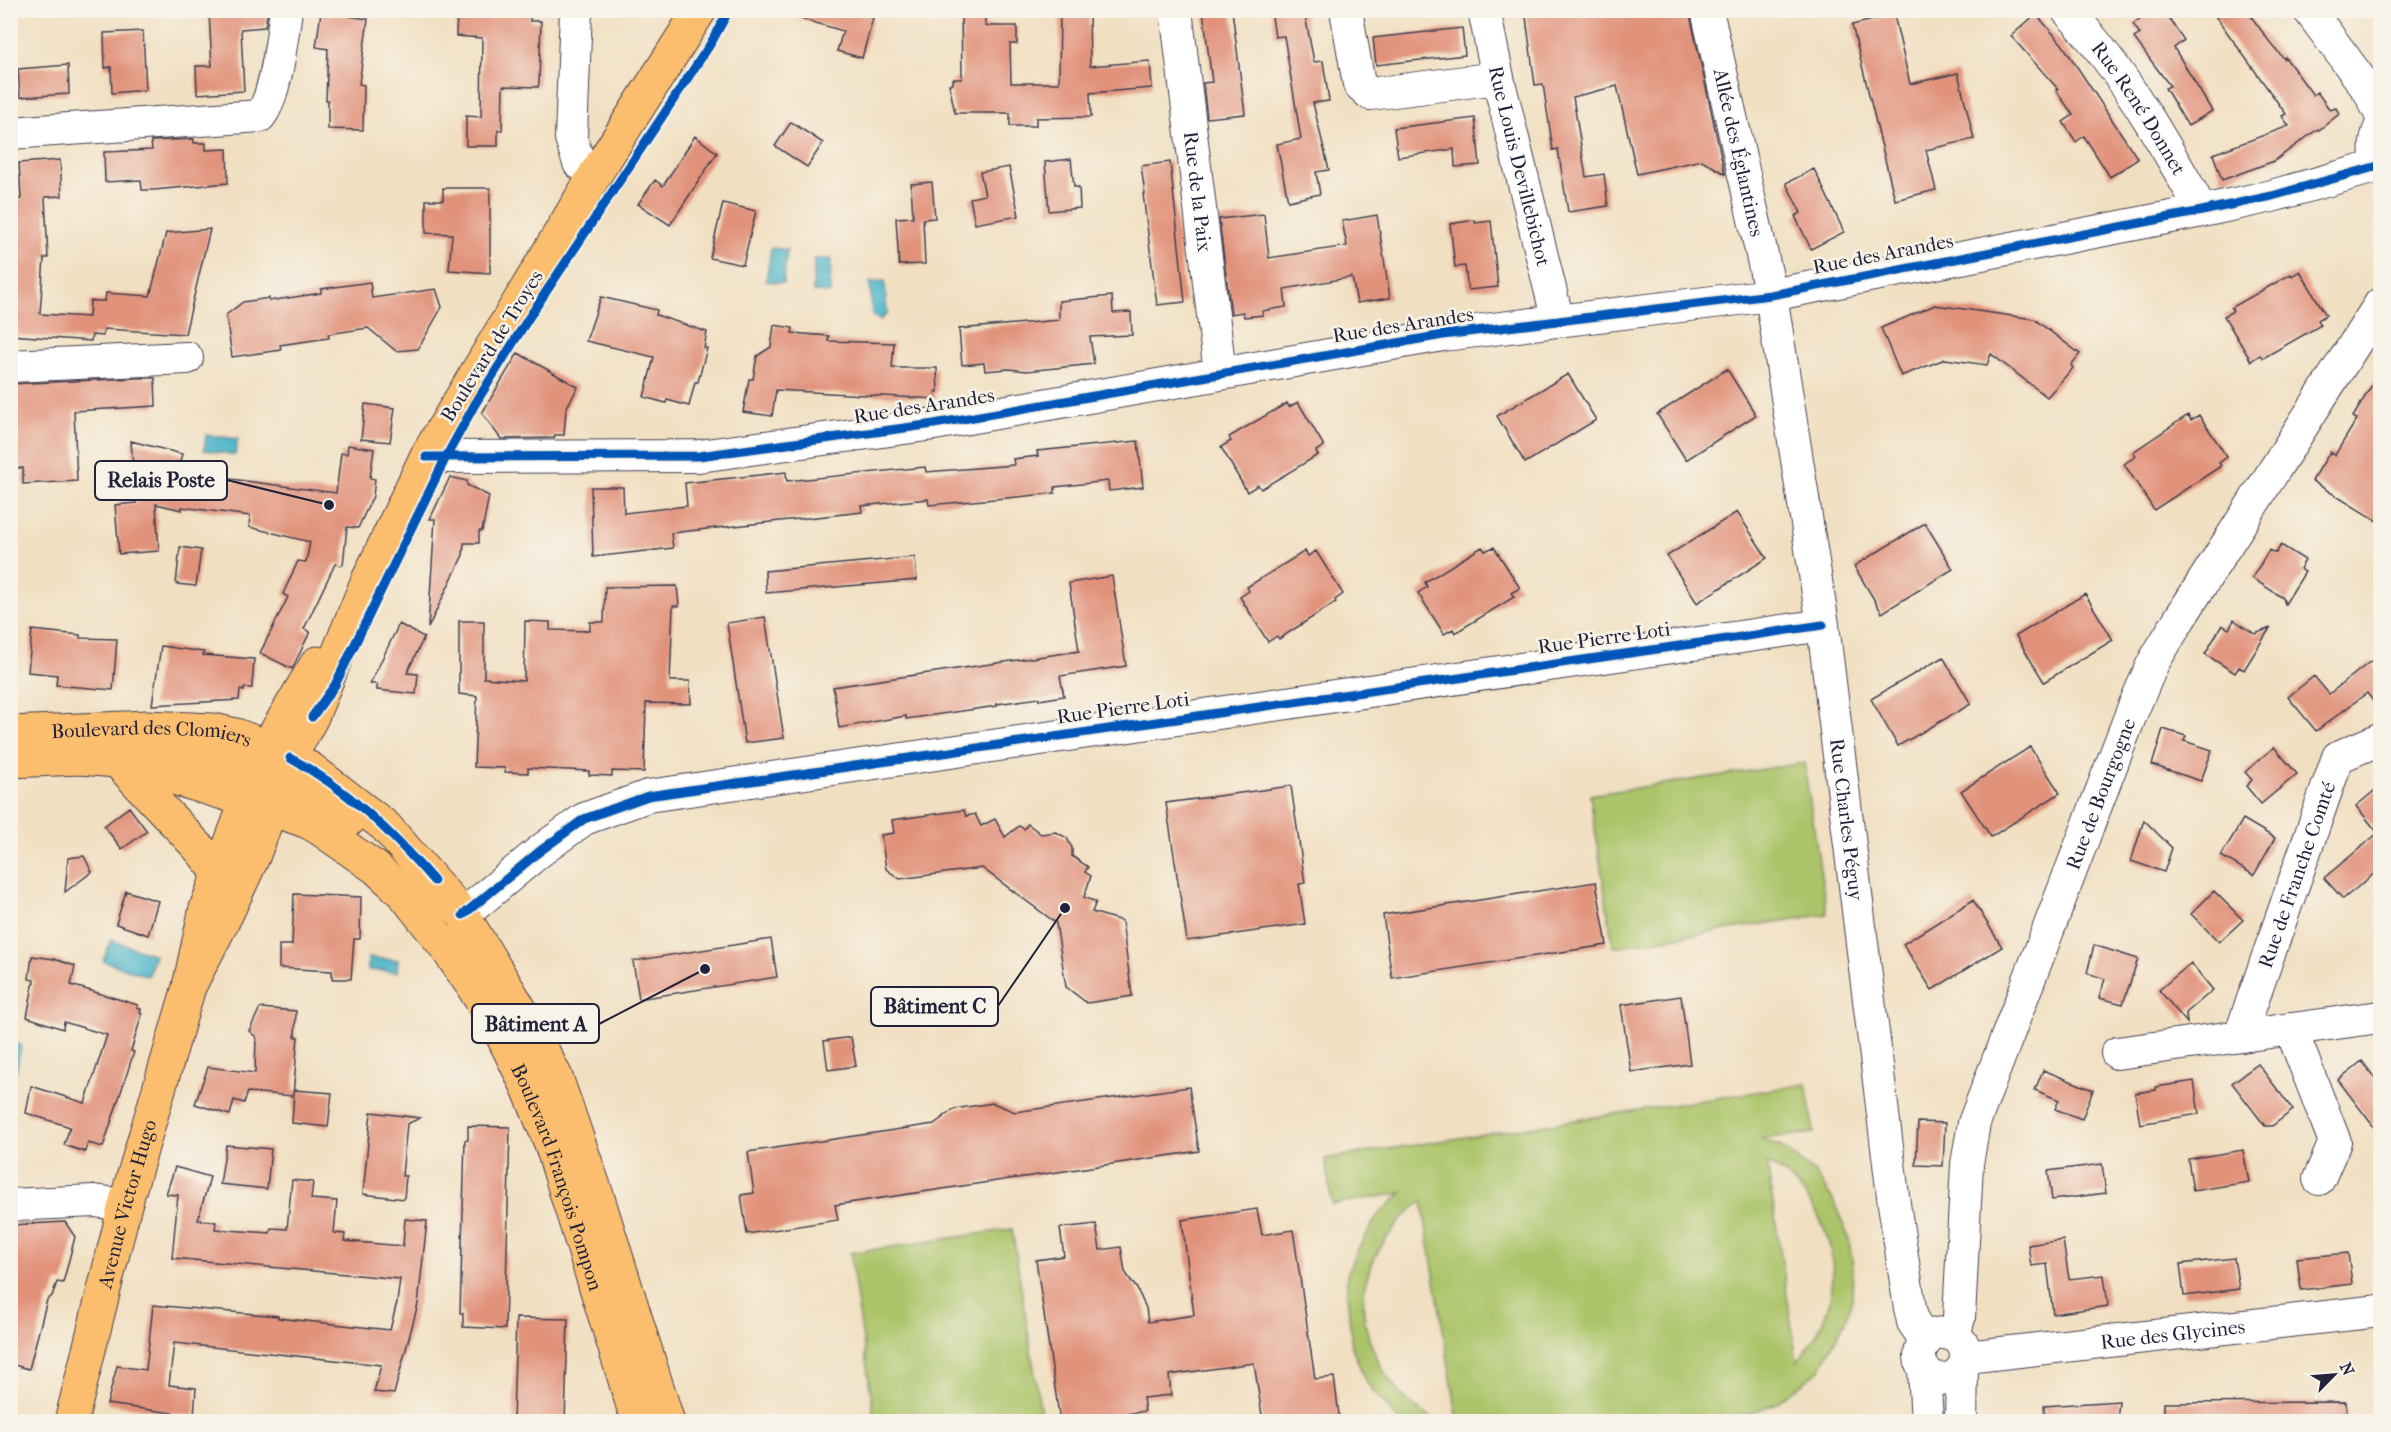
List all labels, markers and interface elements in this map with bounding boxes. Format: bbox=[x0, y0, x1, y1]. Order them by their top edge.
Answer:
street label: Rue René Donnet bbox=[2087, 37, 2191, 179]
street label: Rue Louis Devillebichot bbox=[1484, 64, 1556, 269]
street label: Allée des Églantines bbox=[1709, 65, 1769, 239]
street label: Rue de la Paix bbox=[1179, 130, 1217, 254]
street label: Rue des Arandes bbox=[1811, 229, 1955, 279]
street label: Boulevard de Troyes bbox=[436, 266, 548, 426]
street label: Rue des Arandes bbox=[1331, 302, 1475, 348]
street label: Rue des Arandes bbox=[852, 383, 996, 429]
callout: Relais Poste bbox=[95, 461, 227, 500]
text: Relais Poste bbox=[107, 468, 215, 492]
street label: Rue Pierre Loti bbox=[1536, 617, 1672, 659]
street label: Rue Pierre Loti bbox=[1055, 687, 1191, 729]
street label: Boulevard des Clomiers bbox=[51, 715, 255, 752]
street label: Rue de Bourgogne bbox=[2061, 715, 2140, 873]
street label: Rue Charles Péguy bbox=[1825, 737, 1868, 903]
street label: Rue de Franche Comté bbox=[2253, 778, 2340, 971]
callout: Bâtiment C bbox=[871, 987, 998, 1026]
text: Bâtiment C bbox=[883, 994, 987, 1018]
callout: Bâtiment A bbox=[472, 1004, 599, 1043]
text: Bâtiment A bbox=[485, 1012, 589, 1036]
street label: Boulevard François Pompon bbox=[506, 1060, 608, 1294]
street label: Avenue Victor Hugo bbox=[93, 1117, 161, 1292]
street label: Rue des Glycines bbox=[2099, 1315, 2246, 1353]
north arrow bbox=[2304, 1345, 2364, 1405]
text: N bbox=[2336, 1359, 2359, 1379]

